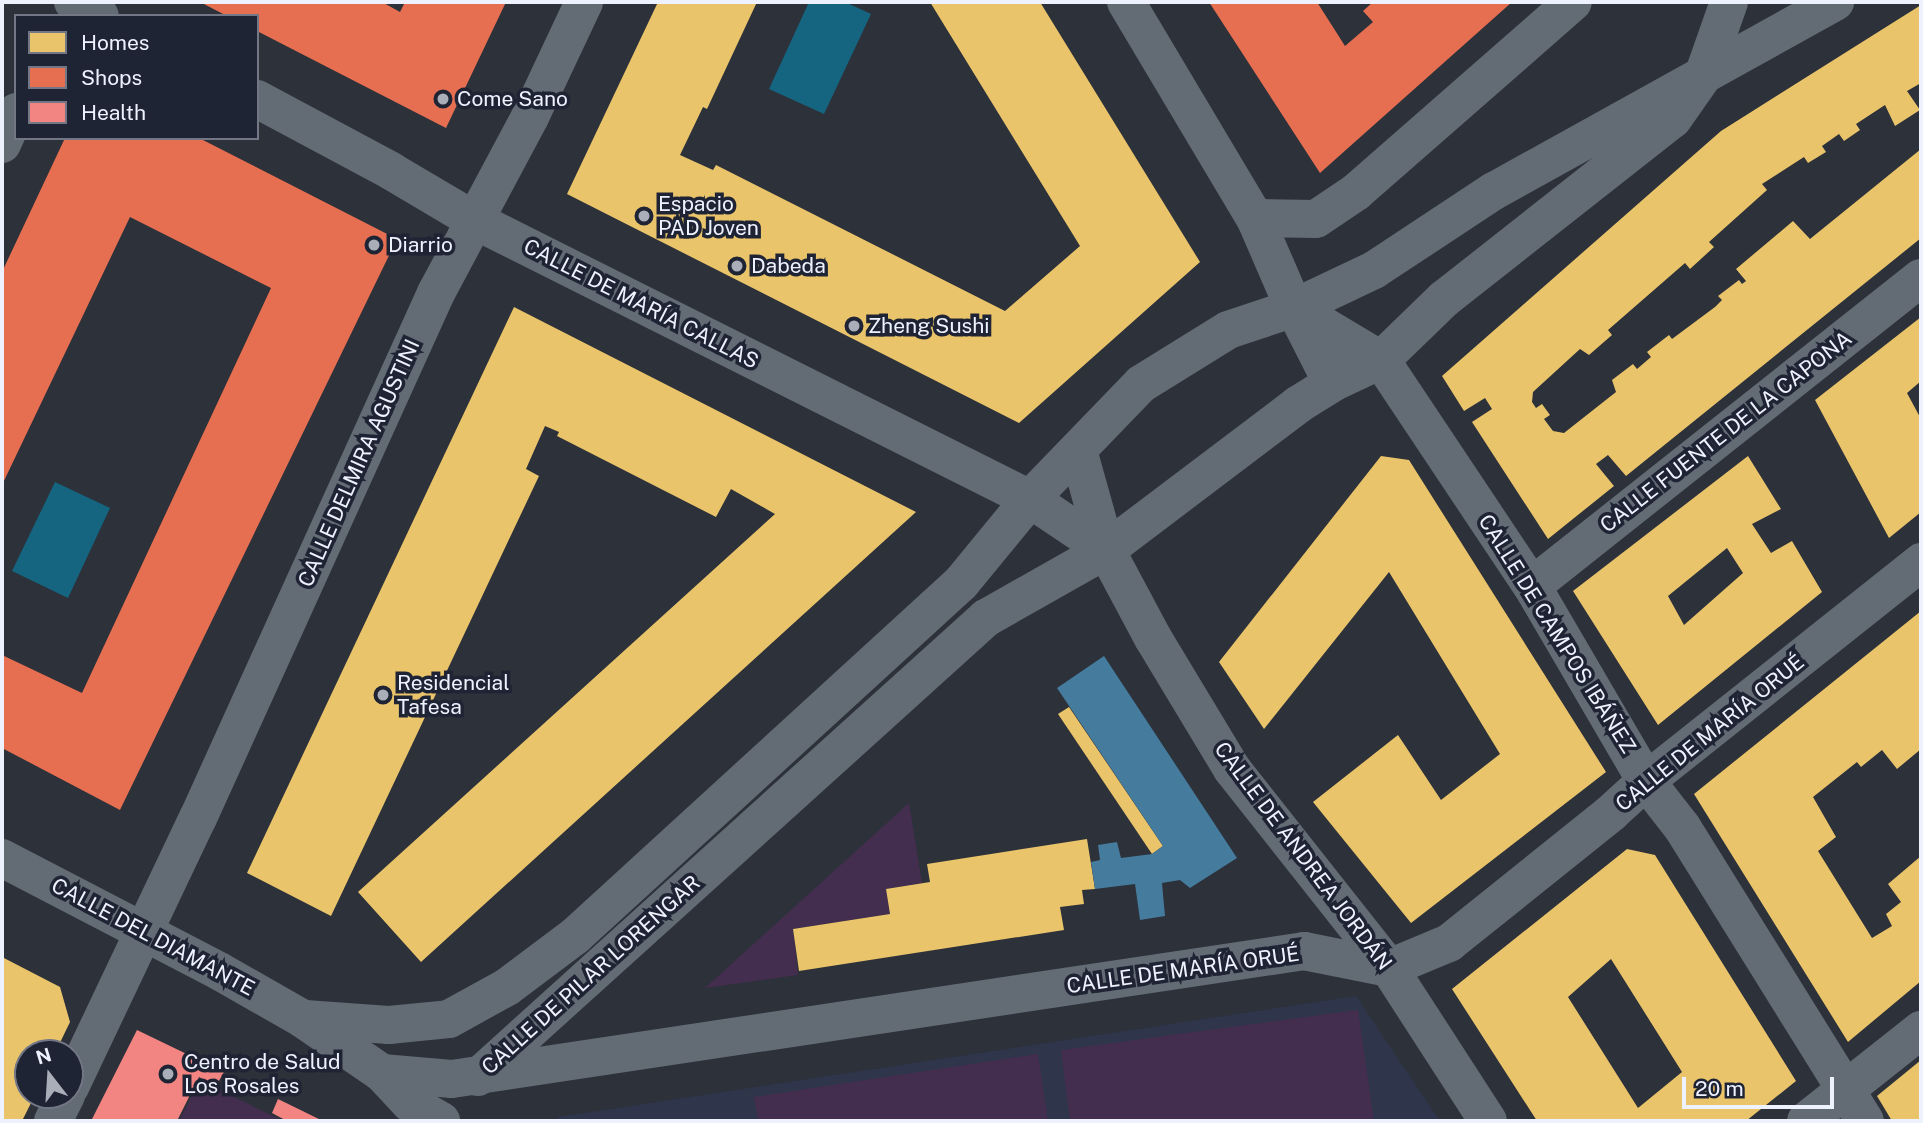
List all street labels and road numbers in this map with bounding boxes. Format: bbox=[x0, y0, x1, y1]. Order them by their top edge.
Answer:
street label: CALLE DE MARÍA CALLAS bbox=[519, 234, 763, 374]
street label: CALLE FUENTE DE LA CAPONA bbox=[1595, 326, 1857, 538]
street label: CALLE DELMIRA AGUSTINI bbox=[293, 335, 425, 591]
street label: CALLE DE CAMPOS IBÁÑEZ bbox=[1473, 510, 1641, 758]
street label: CALLE DE MARÍA ORUÉ bbox=[1611, 649, 1809, 817]
street label: CALLE DE ANDREA JORDÁN bbox=[1209, 737, 1397, 975]
street label: CALLE DE PILAR LORENGAR bbox=[477, 870, 705, 1080]
street label: CALLE DEL DIAMANTE bbox=[47, 873, 259, 1001]
street label: CALLE DE MARÍA ORUÉ bbox=[1065, 941, 1301, 999]

